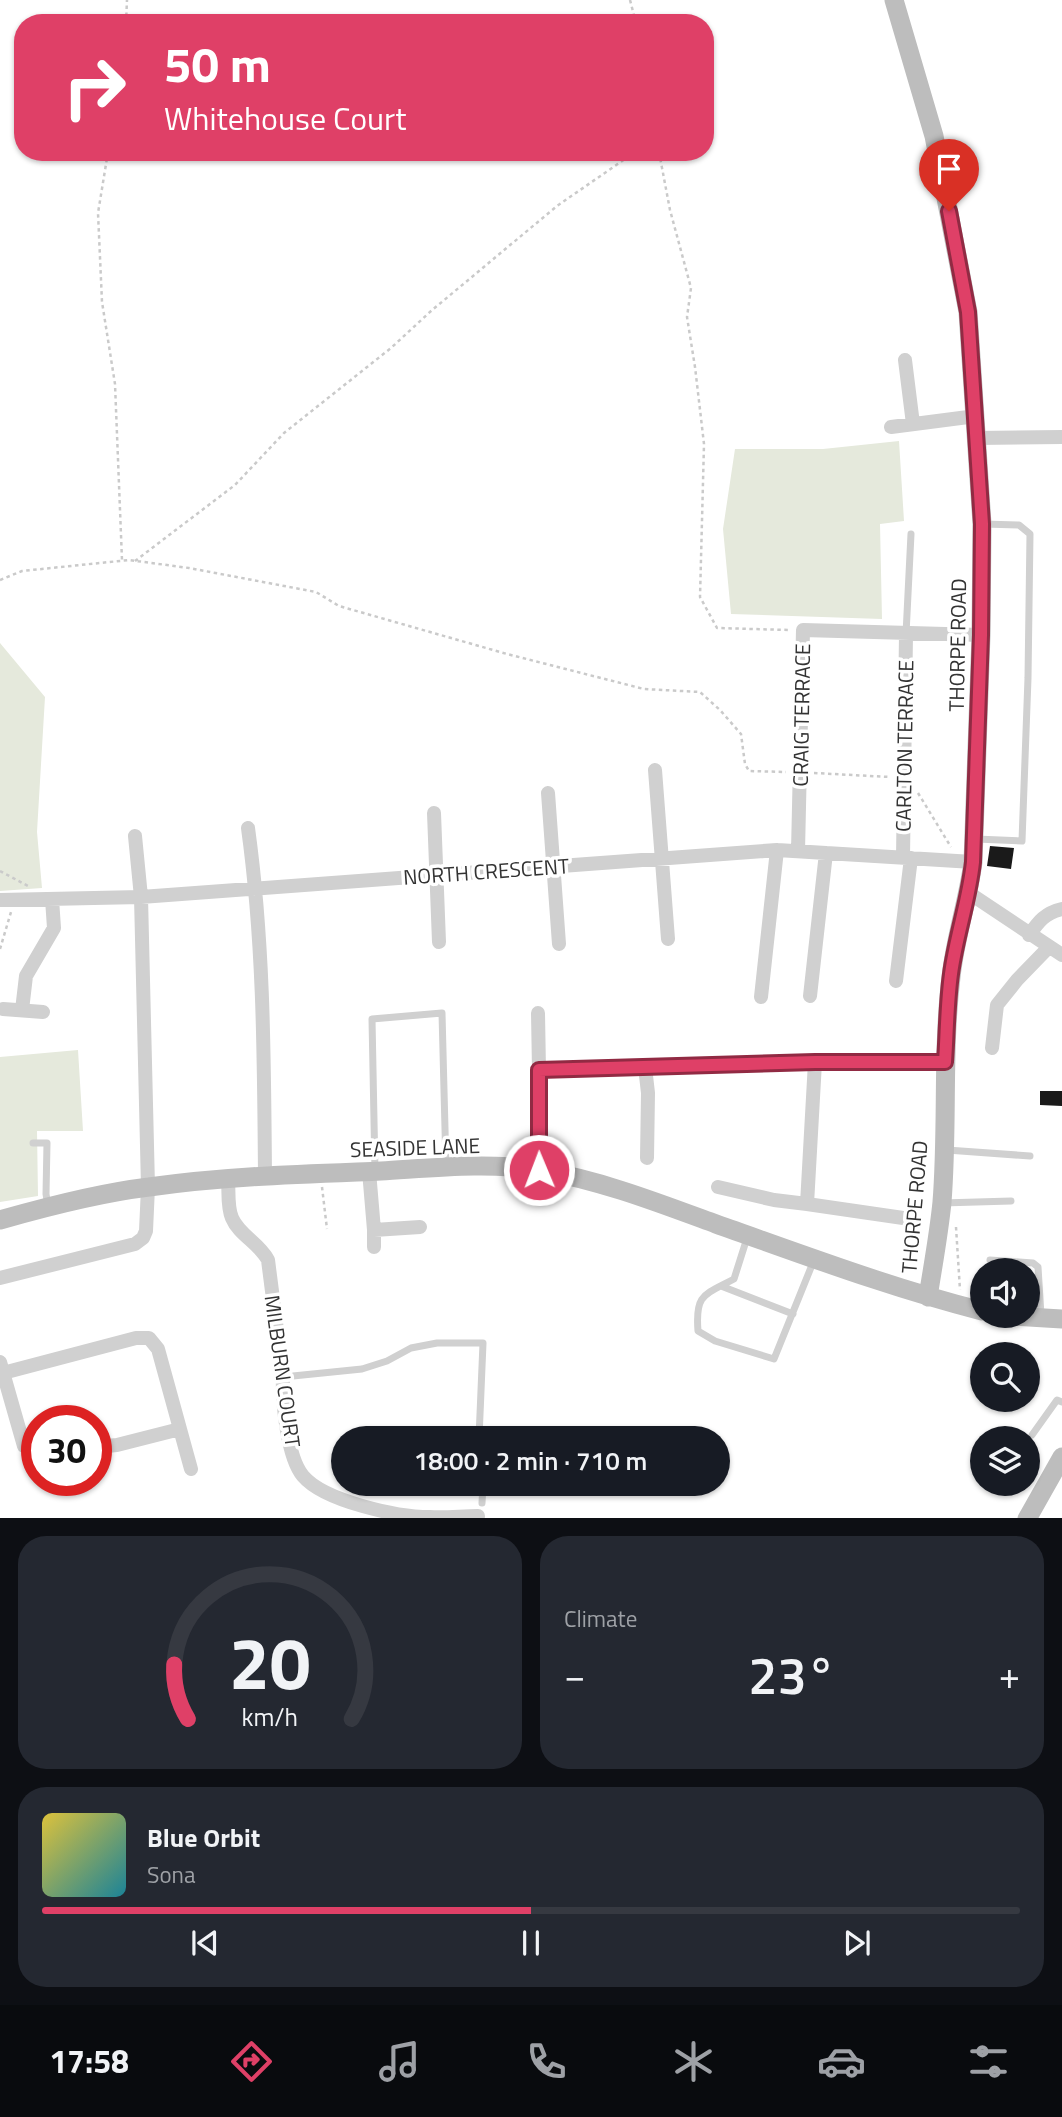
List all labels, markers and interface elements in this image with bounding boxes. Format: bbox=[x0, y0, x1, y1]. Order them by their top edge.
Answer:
text: 50 m bbox=[164, 26, 271, 101]
icon: right bbox=[49, 42, 140, 133]
text: Whitehouse Court bbox=[164, 94, 406, 142]
pin bbox=[919, 139, 979, 211]
icon: arrive bbox=[930, 150, 968, 188]
street label: THORPE ROAD bbox=[940, 578, 974, 712]
street label: CRAIG TERRACE bbox=[784, 643, 818, 787]
street label: CARLTON TERRACE bbox=[887, 660, 921, 832]
street label: NORTH CRESCENT bbox=[402, 849, 570, 893]
street label: SEASIDE LANE bbox=[349, 1129, 481, 1165]
position arrow bbox=[502, 1133, 576, 1207]
street label: THORPE ROAD bbox=[892, 1139, 936, 1275]
map controls bbox=[970, 1258, 1040, 1496]
button: sound bbox=[970, 1258, 1040, 1328]
street label: MILBURN COURT bbox=[256, 1293, 310, 1449]
button: search bbox=[970, 1342, 1040, 1412]
speed limit sign: 30 bbox=[21, 1405, 112, 1496]
button: layers bbox=[970, 1426, 1040, 1496]
text: 18:00 · 2 min · 710 m bbox=[414, 1441, 647, 1480]
text: Climate bbox=[564, 1601, 637, 1636]
text: 20 bbox=[229, 1607, 311, 1717]
text: 23° bbox=[748, 1635, 836, 1714]
text: − bbox=[564, 1646, 585, 1704]
text: + bbox=[999, 1646, 1020, 1704]
text: km/h bbox=[242, 1697, 298, 1735]
text: Blue Orbit bbox=[147, 1818, 260, 1857]
text: Sona bbox=[147, 1857, 195, 1892]
icon: previous bbox=[186, 1924, 224, 1962]
icon: pause bbox=[512, 1924, 550, 1962]
icon: next bbox=[838, 1924, 876, 1962]
text: 17:58 bbox=[49, 2037, 129, 2085]
icon: directions bbox=[227, 2037, 276, 2086]
icon: music bbox=[375, 2037, 424, 2086]
icon: phone bbox=[522, 2037, 571, 2086]
icon: climate bbox=[669, 2037, 718, 2086]
icon: car bbox=[817, 2037, 866, 2086]
icon: filters bbox=[964, 2037, 1013, 2086]

